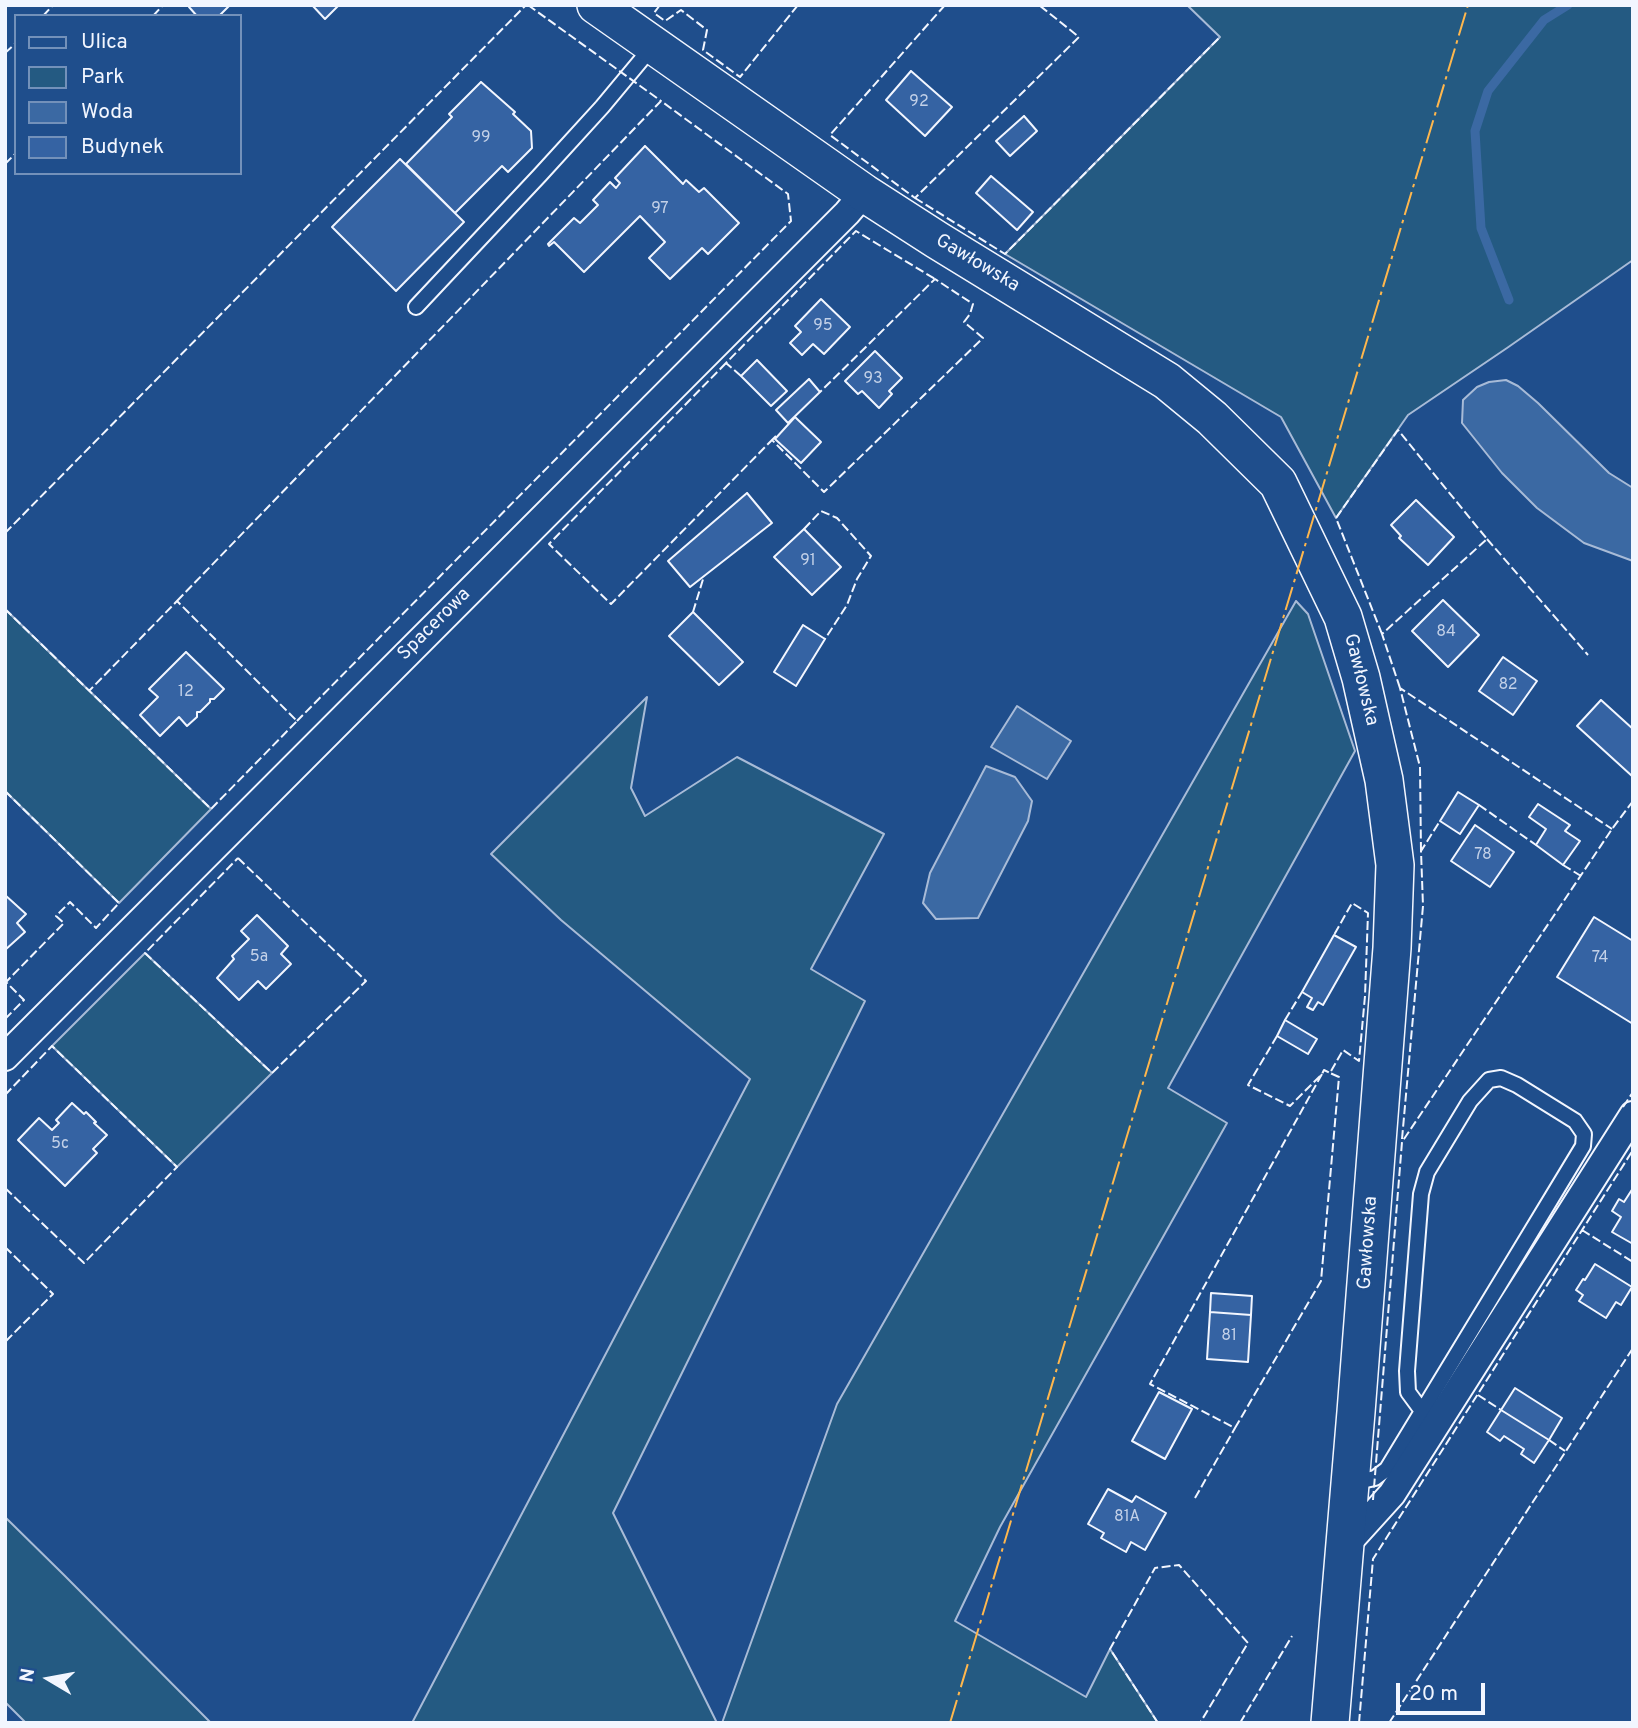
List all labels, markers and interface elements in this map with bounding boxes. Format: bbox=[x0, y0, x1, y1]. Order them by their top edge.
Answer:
legend bbox=[14, 14, 242, 175]
text: Ulica bbox=[81, 29, 128, 56]
text: Park bbox=[81, 64, 124, 91]
house number: 92 bbox=[909, 93, 929, 113]
text: Woda bbox=[81, 99, 133, 126]
house number: 99 bbox=[471, 129, 491, 149]
text: Budynek bbox=[81, 134, 164, 161]
house number: 97 bbox=[651, 200, 669, 220]
street label: Gawłowska bbox=[931, 230, 1023, 298]
house number: 95 bbox=[813, 317, 833, 337]
house number: 93 bbox=[863, 370, 883, 390]
house number: 91 bbox=[800, 552, 816, 572]
street label: Spacerowa bbox=[394, 584, 476, 666]
house number: 84 bbox=[1436, 623, 1456, 643]
street label: Gawłowska bbox=[1338, 632, 1382, 728]
house number: 82 bbox=[1498, 676, 1518, 696]
house number: 12 bbox=[178, 683, 194, 703]
house number: 78 bbox=[1474, 846, 1492, 866]
house number: 5a bbox=[250, 948, 268, 968]
house number: 74 bbox=[1592, 949, 1608, 969]
house number: 5c bbox=[51, 1135, 69, 1155]
street label: Gawłowska bbox=[1354, 1195, 1384, 1291]
house number: 81 bbox=[1221, 1327, 1237, 1347]
house number: 81A bbox=[1114, 1508, 1140, 1528]
north arrow bbox=[14, 1644, 84, 1714]
text: N bbox=[15, 1667, 41, 1684]
scale bar bbox=[1400, 1668, 1489, 1712]
text: 20 m bbox=[1409, 1681, 1458, 1708]

